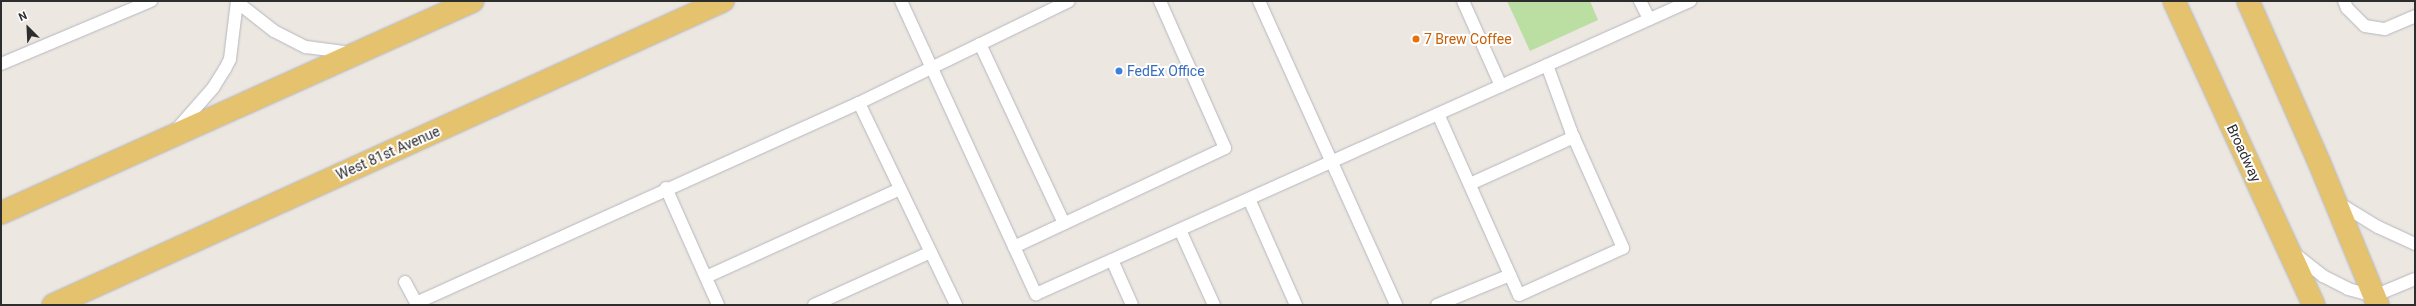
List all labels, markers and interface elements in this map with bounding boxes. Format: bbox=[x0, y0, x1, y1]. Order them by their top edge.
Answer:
north arrow bbox=[8, 8, 48, 48]
text: N bbox=[17, 9, 29, 24]
place label: 7 Brew Coffee bbox=[1424, 31, 1512, 47]
marker: 7 Brew Coffee bbox=[1411, 34, 1421, 44]
place label: FedEx Office bbox=[1127, 63, 1205, 79]
marker: FedEx Office bbox=[1114, 66, 1124, 76]
street label: Broadway bbox=[2223, 122, 2265, 184]
street label: West 81st Avenue bbox=[334, 123, 442, 183]

